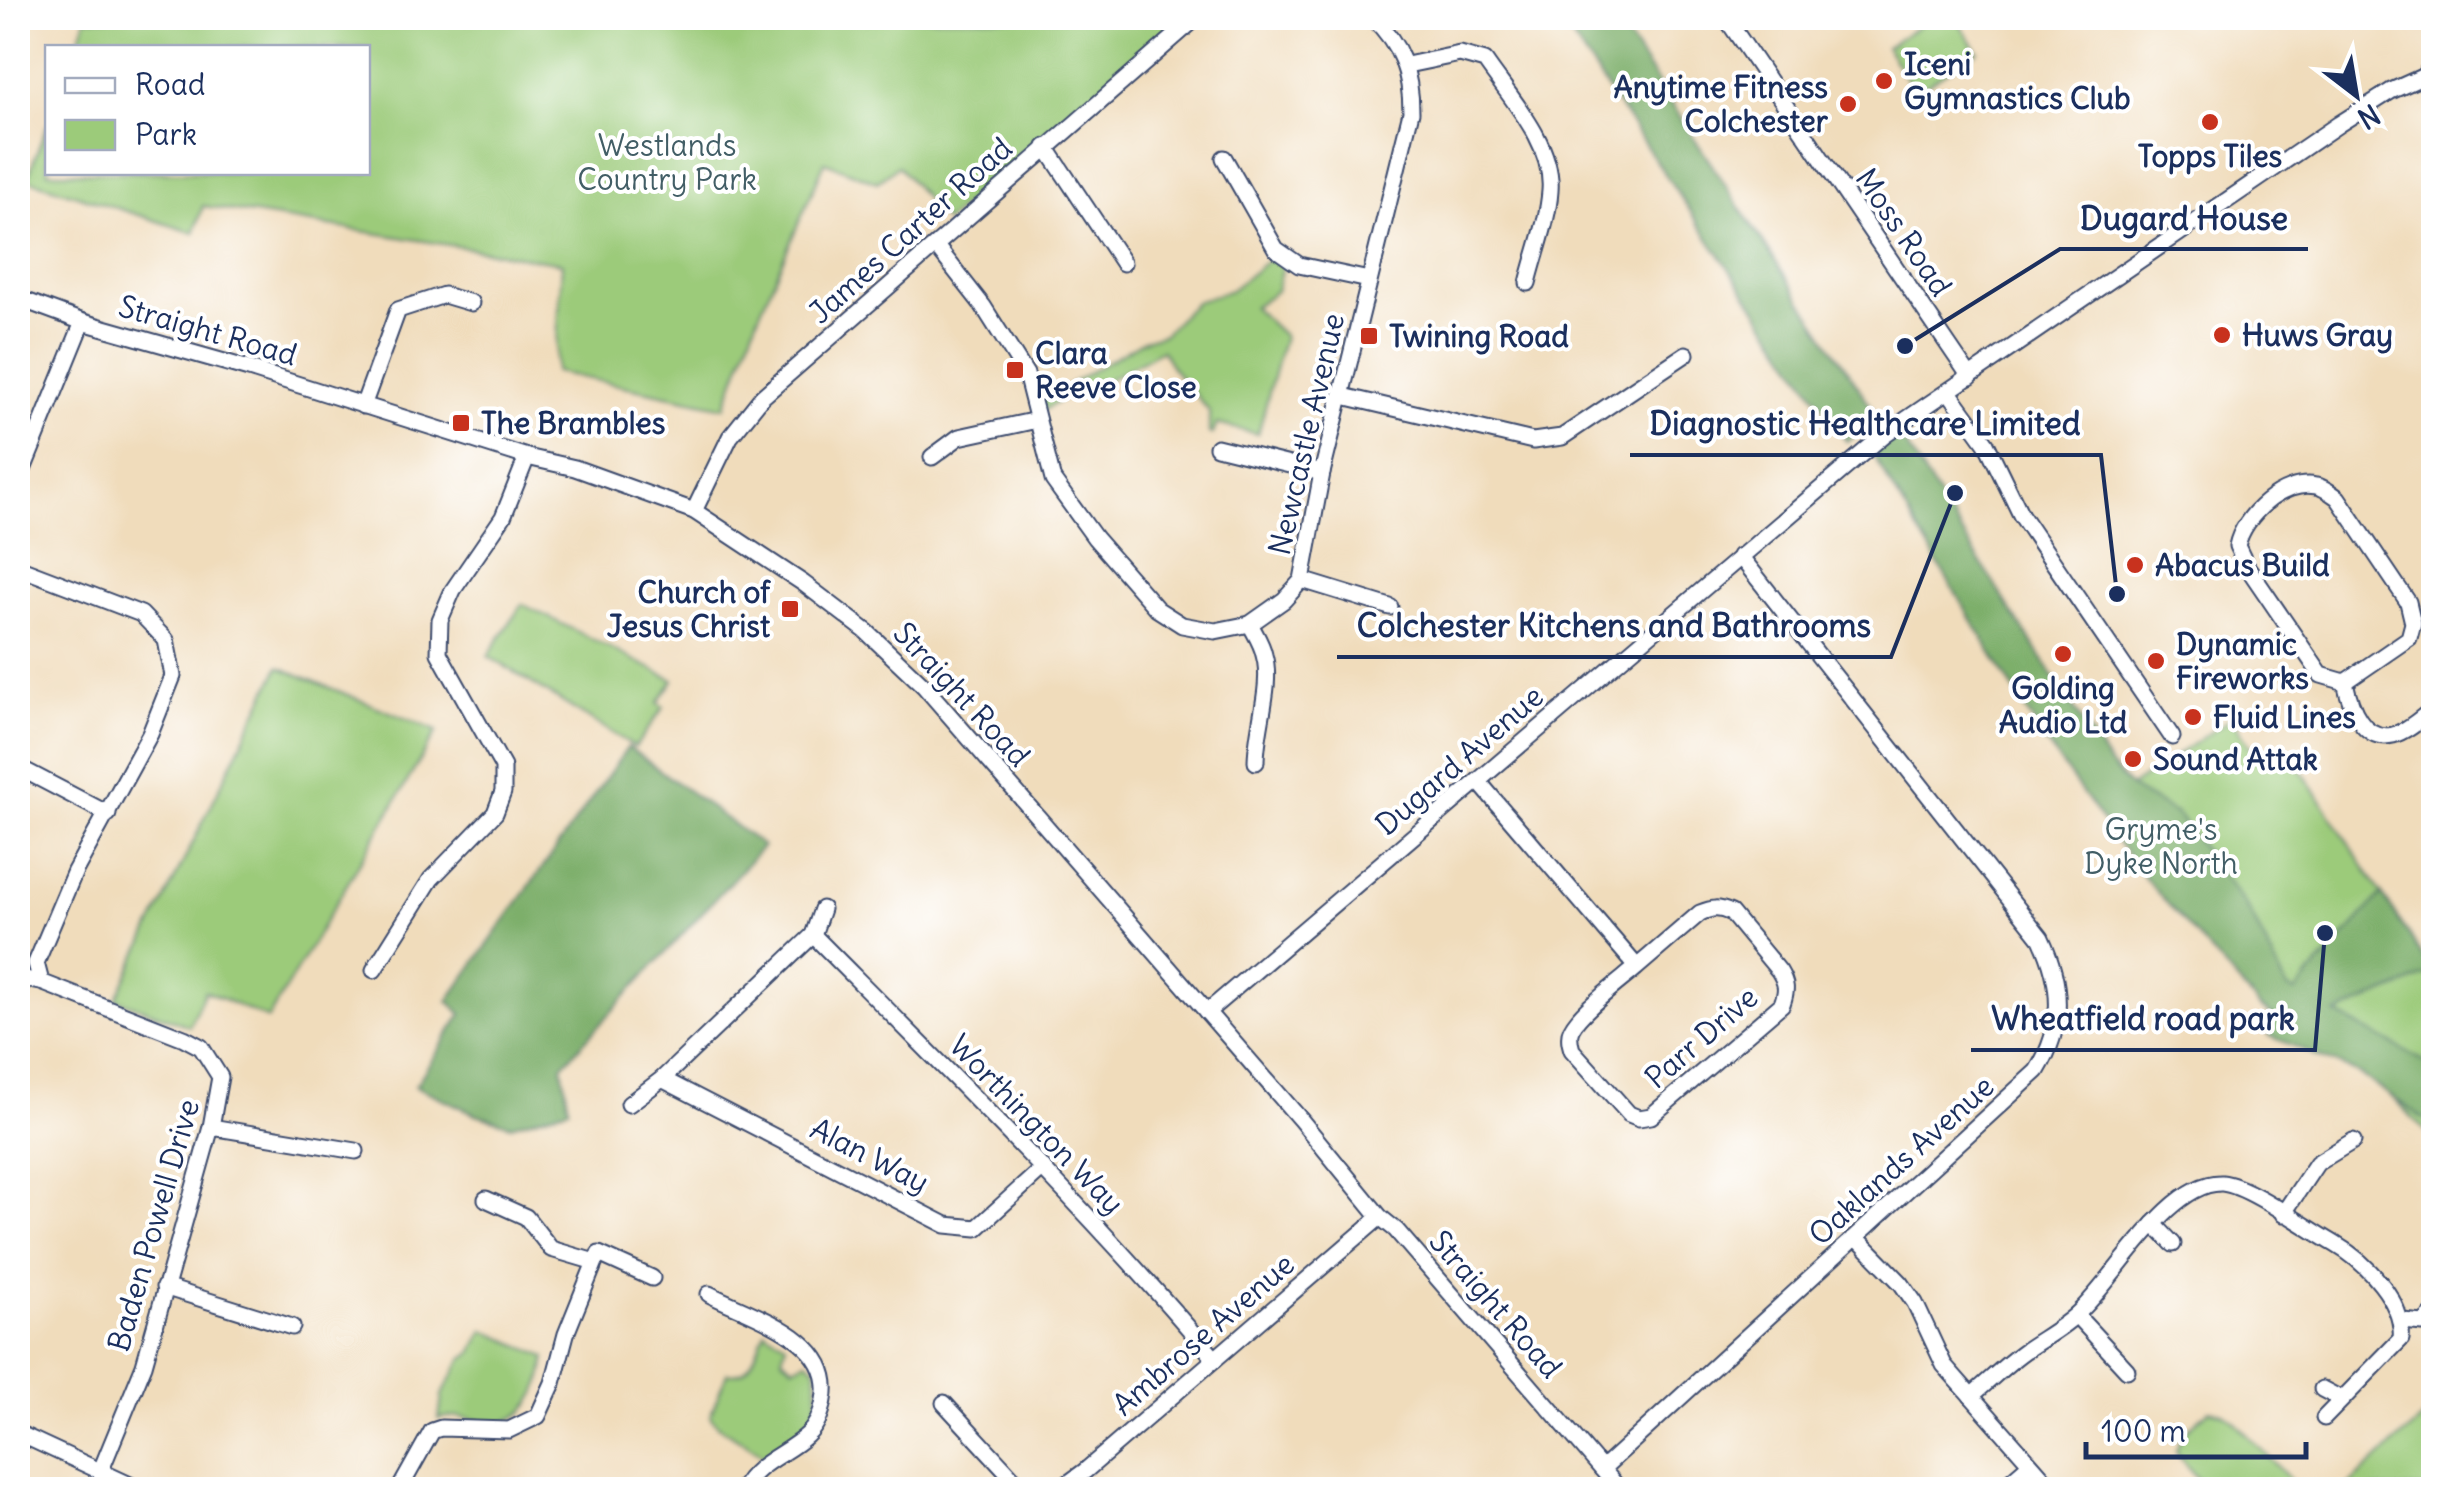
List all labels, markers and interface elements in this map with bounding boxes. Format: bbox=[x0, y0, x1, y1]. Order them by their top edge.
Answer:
legend bbox=[45, 45, 370, 175]
place label: Iceni Gymnastics Club bbox=[1904, 45, 2130, 117]
north arrow bbox=[2306, 45, 2406, 145]
text: Road bbox=[135, 65, 205, 103]
place label: Anytime Fitness Colchester bbox=[1613, 68, 1829, 140]
marker: Iceni Gymnastics Club bbox=[1873, 70, 1895, 92]
marker: Anytime Fitness Colchester bbox=[1837, 93, 1859, 115]
text: N bbox=[2351, 96, 2386, 137]
marker: Topps Tiles bbox=[2199, 111, 2221, 133]
text: Park bbox=[135, 115, 197, 153]
park label: Westlands Country Park bbox=[577, 126, 757, 198]
street label: James Carter Road bbox=[801, 129, 1019, 331]
place label: Topps Tiles bbox=[2138, 137, 2282, 175]
street label: Moss Road bbox=[1847, 161, 1961, 303]
callout: Dugard House bbox=[2060, 187, 2308, 249]
text: Dugard House bbox=[2080, 198, 2288, 239]
street label: Straight Road bbox=[115, 286, 301, 374]
street label: Newcastle Avenue bbox=[1260, 310, 1352, 558]
place label: Huws Gray bbox=[2242, 316, 2393, 354]
place label: Twining Road bbox=[1389, 317, 1569, 355]
marker: Huws Gray bbox=[2211, 324, 2233, 346]
marker: Twining Road bbox=[1358, 325, 1380, 347]
place label: Clara Reeve Close bbox=[1035, 334, 1197, 406]
marker: Clara Reeve Close bbox=[1004, 359, 1026, 381]
callout: Diagnostic Healthcare Limited bbox=[1630, 393, 2101, 455]
text: Diagnostic Healthcare Limited bbox=[1649, 403, 2081, 444]
place label: The Brambles bbox=[481, 404, 665, 442]
marker: The Brambles bbox=[450, 412, 472, 434]
place label: Abacus Build bbox=[2155, 546, 2330, 584]
marker: Abacus Build bbox=[2124, 554, 2146, 576]
place label: Church of Jesus Christ bbox=[607, 573, 771, 645]
callout: Colchester Kitchens and Bathrooms bbox=[1337, 595, 1891, 657]
marker: Church of Jesus Christ bbox=[779, 598, 801, 620]
text: Colchester Kitchens and Bathrooms bbox=[1357, 605, 1871, 646]
street label: Straight Road bbox=[886, 614, 1038, 774]
place label: Dynamic Fireworks bbox=[2176, 625, 2309, 697]
marker: Golding Audio Ltd bbox=[2052, 643, 2074, 665]
marker: Dynamic Fireworks bbox=[2145, 650, 2167, 672]
place label: Golding Audio Ltd bbox=[1999, 669, 2128, 741]
street label: Dugard Avenue bbox=[1367, 677, 1551, 843]
place label: Fluid Lines bbox=[2213, 698, 2356, 736]
marker: Fluid Lines bbox=[2182, 706, 2204, 728]
place label: Sound Attak bbox=[2153, 740, 2318, 778]
marker: Sound Attak bbox=[2122, 748, 2144, 770]
park label: Gryme's Dyke North bbox=[2084, 810, 2238, 882]
street label: Parr Drive bbox=[1637, 978, 1765, 1096]
callout: Wheatfield road park bbox=[1971, 988, 2315, 1050]
text: Wheatfield road park bbox=[1991, 998, 2295, 1039]
street label: Worthington Way bbox=[942, 1026, 1132, 1222]
street label: Oaklands Avenue bbox=[1801, 1067, 2001, 1253]
street label: Baden Powell Drive bbox=[99, 1095, 207, 1355]
street label: Alan Way bbox=[804, 1109, 936, 1201]
street label: Straight Road bbox=[1421, 1222, 1571, 1386]
street label: Ambrose Avenue bbox=[1104, 1245, 1302, 1423]
scale bar bbox=[2086, 1397, 2306, 1459]
text: 100 m bbox=[2101, 1412, 2186, 1450]

